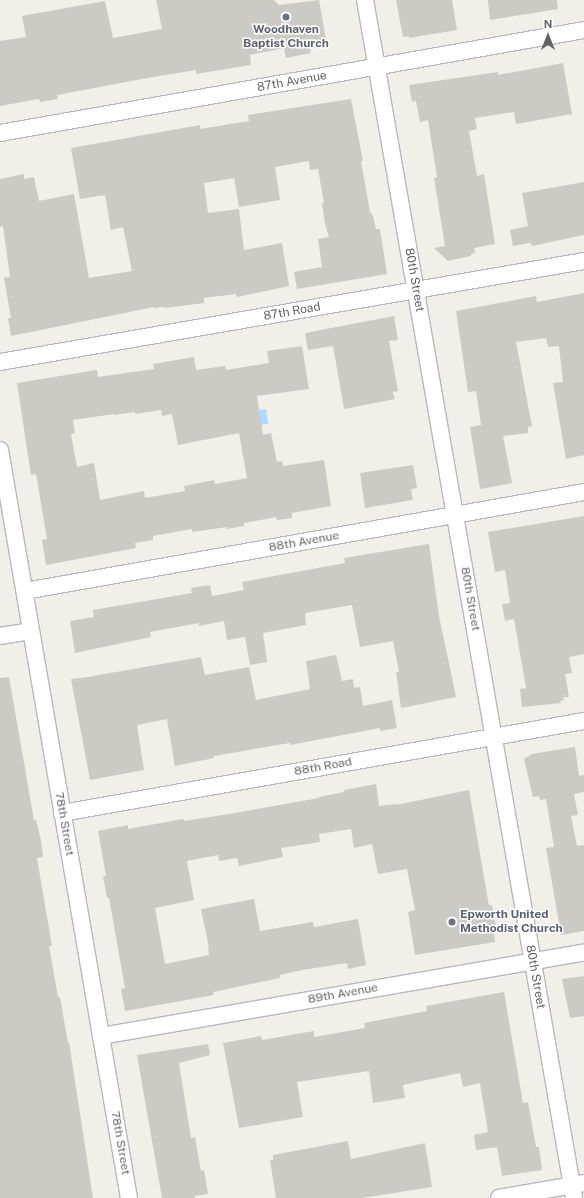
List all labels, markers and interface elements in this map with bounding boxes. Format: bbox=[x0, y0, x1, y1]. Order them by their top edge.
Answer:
marker: Woodhaven Baptist Church bbox=[281, 12, 291, 22]
north arrow bbox=[528, 16, 568, 56]
text: N bbox=[544, 18, 552, 30]
place label: Woodhaven Baptist Church bbox=[243, 23, 329, 51]
street label: 87th Avenue bbox=[256, 69, 328, 95]
street label: 80th Street bbox=[401, 247, 427, 313]
street label: 87th Road bbox=[262, 300, 322, 324]
street label: 88th Avenue bbox=[268, 529, 340, 555]
street label: 80th Street bbox=[457, 566, 483, 632]
street label: 88th Road bbox=[293, 755, 353, 779]
street label: 78th Street bbox=[51, 791, 77, 857]
place label: Epworth United Methodist Church bbox=[460, 908, 563, 936]
marker: Epworth United Methodist Church bbox=[447, 917, 457, 927]
street label: 80th Street bbox=[522, 944, 548, 1010]
street label: 89th Avenue bbox=[307, 981, 379, 1007]
street label: 78th Street bbox=[107, 1110, 133, 1176]

